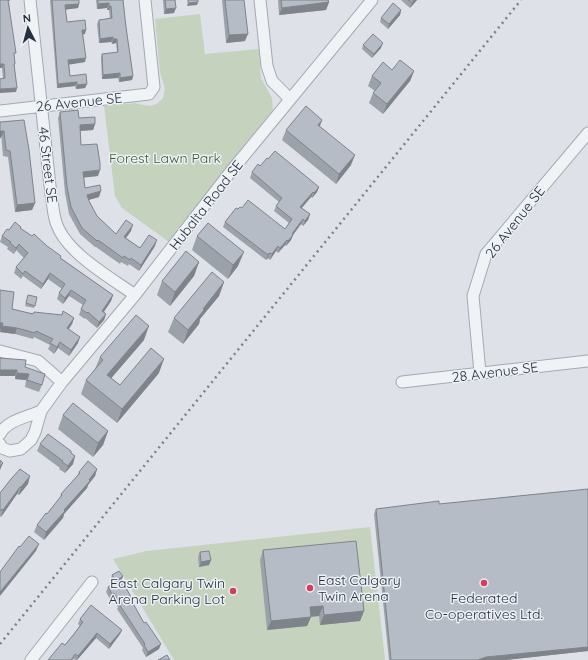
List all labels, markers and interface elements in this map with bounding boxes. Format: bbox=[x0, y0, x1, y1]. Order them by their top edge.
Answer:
north arrow bbox=[8, 8, 48, 48]
text: N bbox=[22, 11, 32, 25]
street label: 26 Avenue SE bbox=[35, 89, 123, 115]
street label: 46 Street SE bbox=[34, 126, 62, 204]
park label: Forest Lawn Park bbox=[109, 149, 221, 167]
street label: Hubalta Road SE bbox=[165, 156, 247, 254]
street label: 26 Avenue SE bbox=[481, 182, 549, 262]
street label: 28 Avenue SE bbox=[451, 358, 539, 386]
place label: East Calgary Twin Arena bbox=[318, 571, 401, 605]
place label: East Calgary Twin Arena Parking Lot bbox=[109, 574, 225, 608]
marker: Federated Co-operatives Ltd. bbox=[479, 578, 489, 588]
marker: East Calgary Twin Arena bbox=[305, 583, 315, 593]
marker: East Calgary Twin Arena Parking Lot bbox=[228, 586, 238, 596]
place label: Federated Co-operatives Ltd. bbox=[425, 589, 543, 623]

